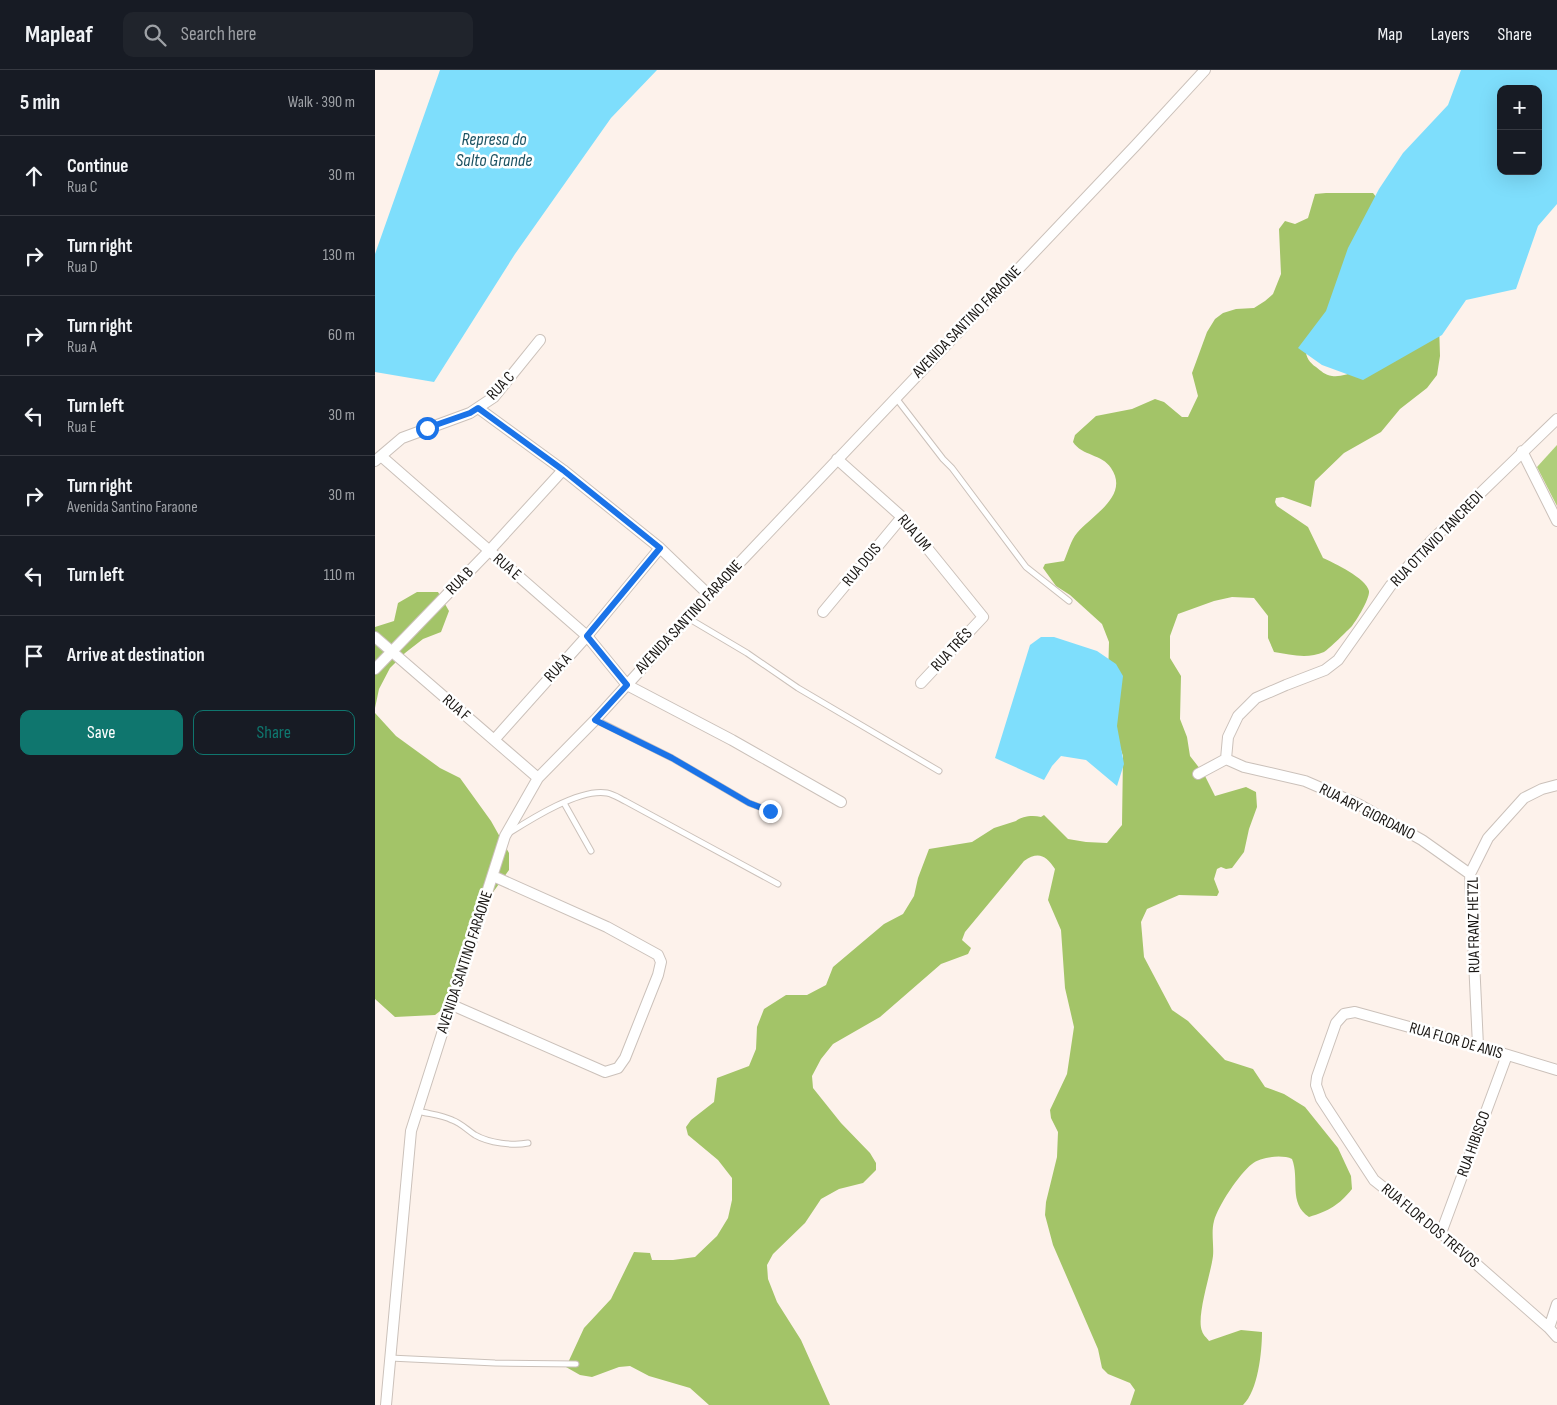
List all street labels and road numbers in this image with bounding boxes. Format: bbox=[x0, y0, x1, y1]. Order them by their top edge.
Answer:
street label: AVENIDA SANTINO FARAONE bbox=[908, 262, 1025, 383]
street label: RUA C bbox=[483, 368, 519, 404]
street label: RUA OTTAVIO TANCREDI bbox=[1387, 487, 1487, 591]
street label: RUA UM bbox=[893, 511, 935, 555]
street label: RUA DOIS bbox=[839, 540, 886, 590]
street label: RUA E bbox=[489, 550, 525, 584]
street label: AVENIDA SANTINO FARAONE bbox=[631, 556, 747, 678]
street label: RUA B bbox=[442, 563, 478, 599]
street label: RUA TRÊS bbox=[927, 624, 977, 675]
street label: RUA A bbox=[540, 650, 576, 686]
street label: RUA F bbox=[438, 691, 474, 725]
street label: RUA ARY GIORDANO bbox=[1316, 780, 1418, 844]
street label: RUA FRANZ HETZL bbox=[1464, 877, 1484, 973]
street label: AVENIDA SANTINO FARAONE bbox=[433, 889, 497, 1036]
street label: RUA FLOR DE ANIS bbox=[1407, 1019, 1505, 1063]
street label: RUA HIBISCO bbox=[1453, 1108, 1495, 1179]
street label: RUA FLOR DOS TREVOS bbox=[1377, 1180, 1483, 1272]

